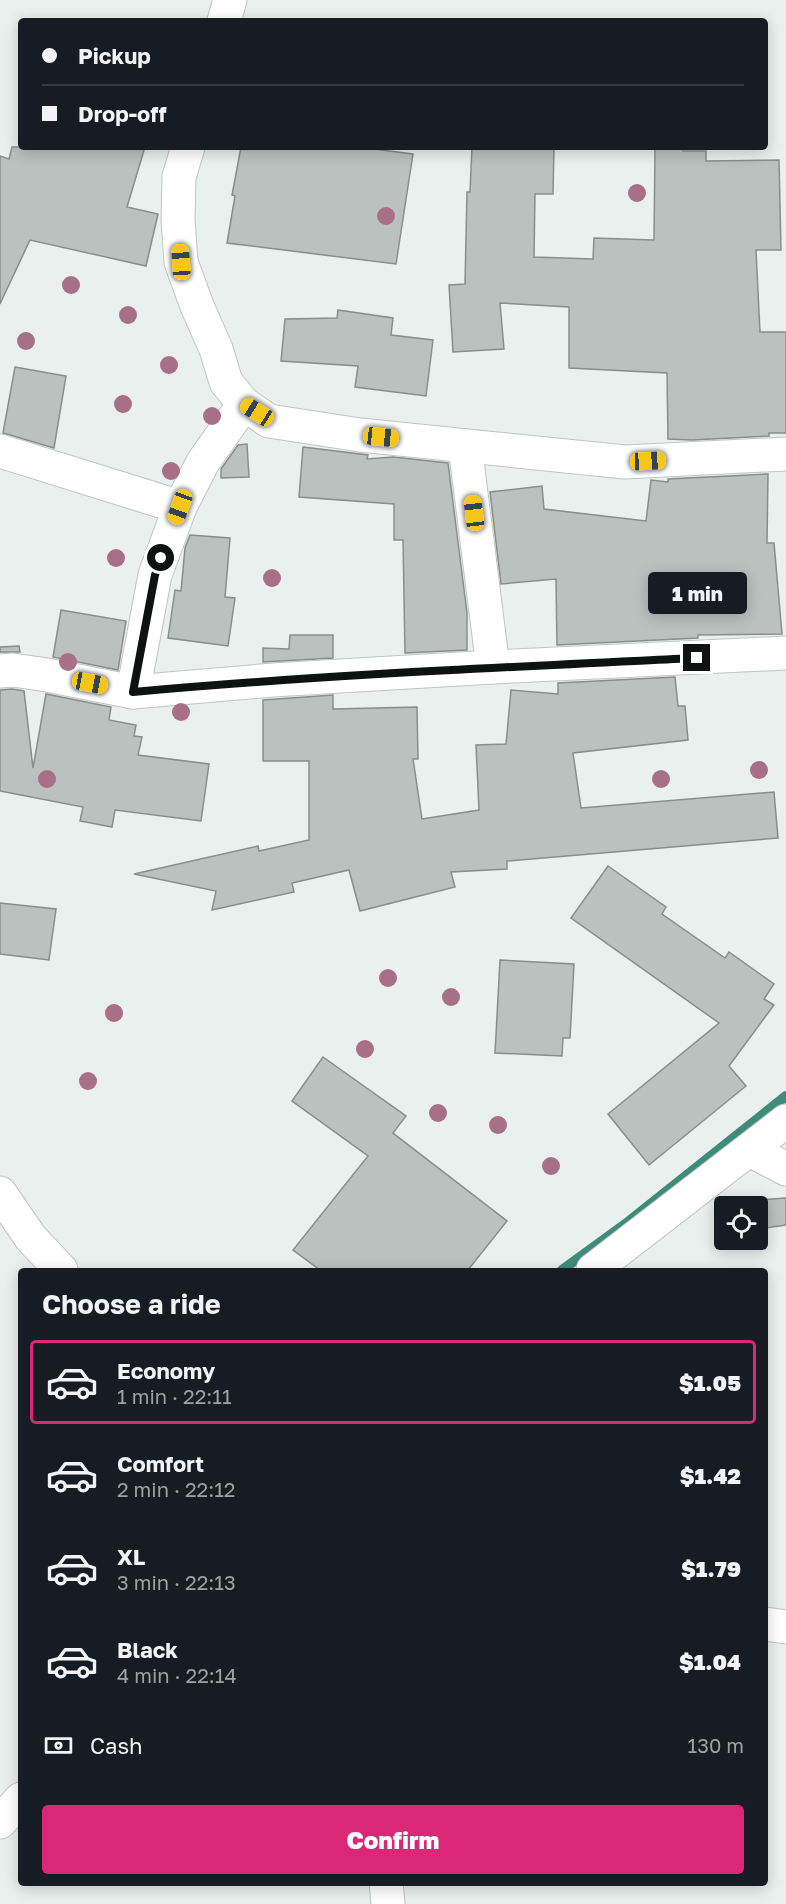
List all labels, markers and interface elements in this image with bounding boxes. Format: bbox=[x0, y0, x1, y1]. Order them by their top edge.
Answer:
text: Pickup bbox=[78, 42, 151, 69]
text: Drop-off bbox=[78, 100, 167, 127]
car bbox=[171, 243, 191, 281]
car bbox=[237, 395, 277, 429]
car bbox=[362, 426, 400, 448]
car bbox=[630, 451, 666, 471]
car bbox=[165, 487, 195, 527]
car bbox=[463, 494, 485, 532]
route start bbox=[147, 544, 174, 571]
callout: 1 min bbox=[648, 571, 746, 613]
text: 1 min bbox=[672, 581, 723, 605]
route end bbox=[683, 644, 710, 671]
car bbox=[71, 671, 109, 695]
map controls bbox=[714, 1196, 768, 1250]
button: locate bbox=[714, 1196, 768, 1250]
text: Choose a ride bbox=[42, 1288, 221, 1320]
icon: car bbox=[45, 1355, 99, 1409]
text: Economy bbox=[117, 1357, 215, 1384]
text: $1.05 bbox=[679, 1369, 741, 1396]
text: 1 min · 22:11 bbox=[117, 1384, 232, 1408]
icon: car bbox=[45, 1448, 99, 1502]
text: Comfort bbox=[117, 1450, 204, 1477]
text: $1.42 bbox=[680, 1462, 741, 1489]
text: 2 min · 22:12 bbox=[117, 1477, 235, 1501]
icon: car bbox=[45, 1541, 99, 1595]
text: XL bbox=[117, 1543, 145, 1570]
text: $1.79 bbox=[681, 1555, 741, 1582]
text: 3 min · 22:13 bbox=[117, 1570, 236, 1594]
icon: car bbox=[45, 1634, 99, 1688]
text: Black bbox=[117, 1636, 178, 1663]
text: $1.04 bbox=[679, 1648, 741, 1675]
text: 4 min · 22:14 bbox=[117, 1663, 237, 1687]
icon: cash bbox=[42, 1729, 75, 1762]
text: Cash bbox=[90, 1732, 143, 1759]
text: 130 m bbox=[688, 1733, 744, 1757]
button: Confirm bbox=[42, 1805, 744, 1874]

